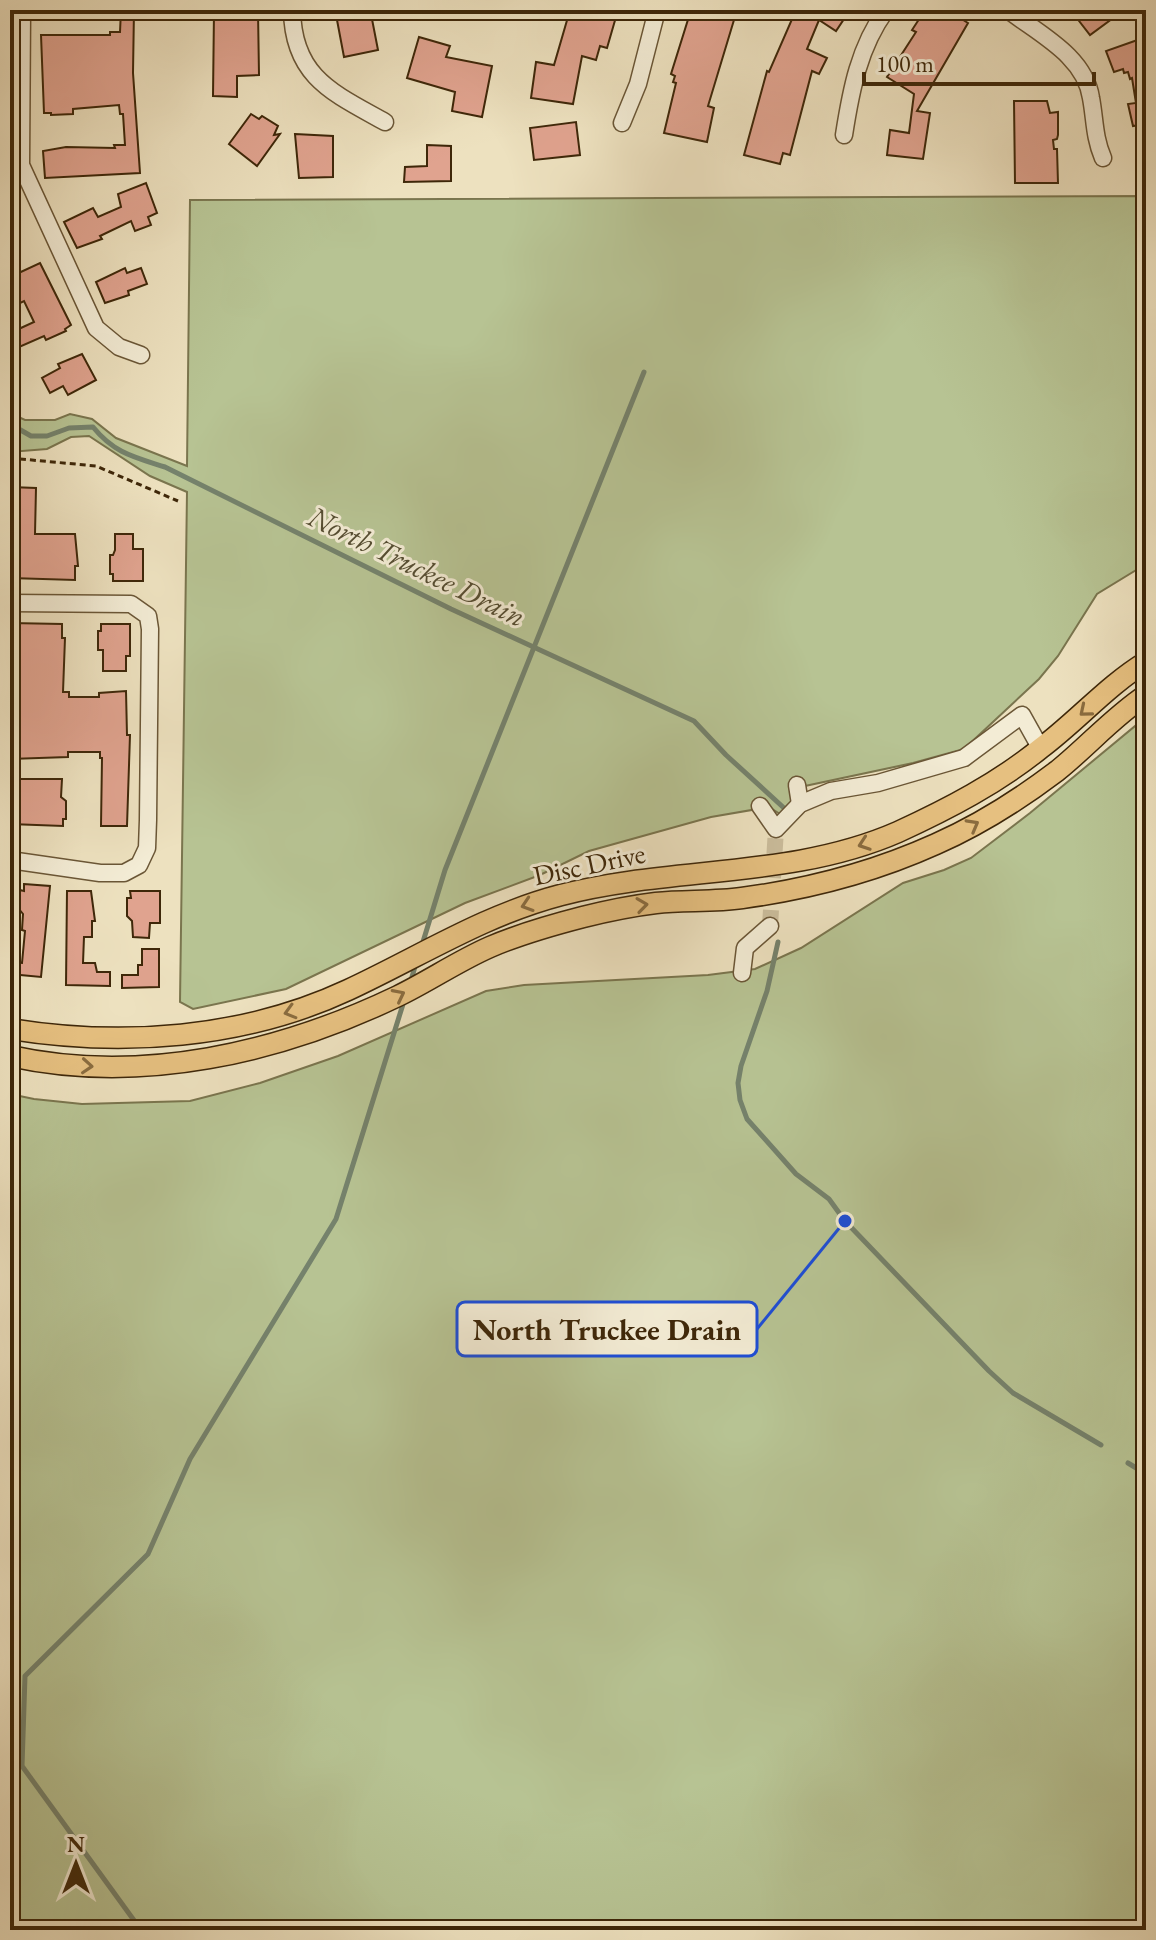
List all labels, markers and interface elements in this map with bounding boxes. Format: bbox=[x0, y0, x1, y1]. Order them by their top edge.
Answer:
scale bar bbox=[864, 36, 1094, 86]
text: 100 m bbox=[876, 48, 934, 79]
water label: North Truckee Drain bbox=[301, 496, 532, 635]
one-way arrow bbox=[1080, 701, 1094, 716]
one-way arrow bbox=[964, 820, 979, 835]
street label: Disc Drive bbox=[530, 835, 648, 893]
one-way arrow bbox=[858, 835, 872, 851]
one-way arrow bbox=[520, 896, 534, 912]
one-way arrow bbox=[635, 897, 648, 914]
one-way arrow bbox=[391, 989, 406, 1004]
one-way arrow bbox=[284, 1003, 298, 1019]
one-way arrow bbox=[81, 1057, 94, 1074]
callout: North Truckee Drain bbox=[457, 1302, 757, 1356]
text: North Truckee Drain bbox=[473, 1310, 741, 1349]
north arrow bbox=[36, 1824, 116, 1904]
text: N bbox=[67, 1830, 85, 1859]

